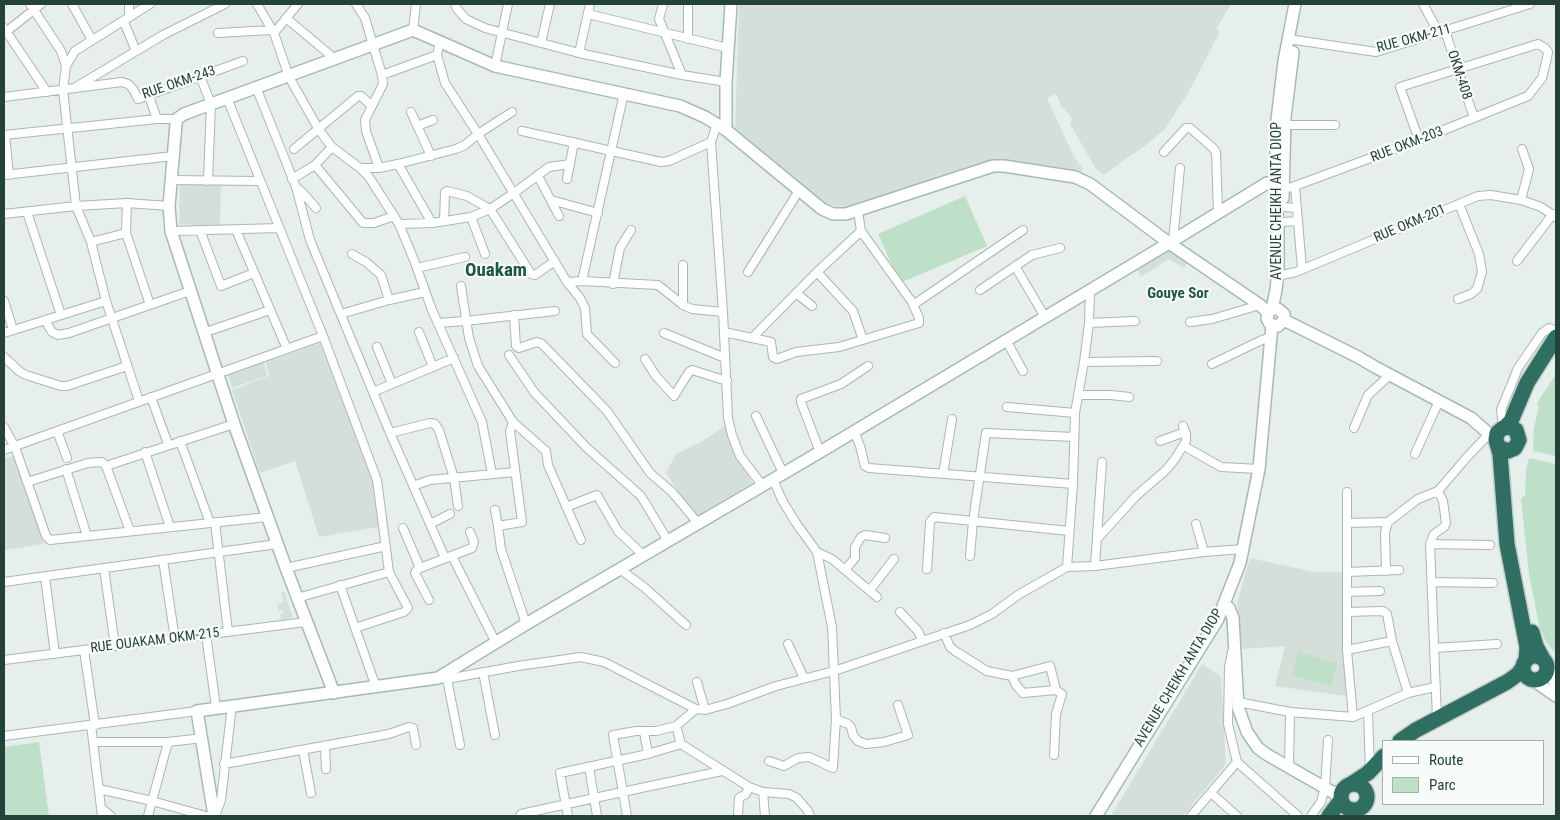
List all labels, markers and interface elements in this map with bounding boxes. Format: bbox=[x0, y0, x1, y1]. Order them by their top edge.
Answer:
street label: RUE OKM-211 bbox=[1375, 21, 1453, 57]
street label: OKM-408 bbox=[1443, 48, 1475, 102]
street label: RUE OKM-243 bbox=[140, 63, 218, 103]
street label: AVENUE CHEIKH ANTA DIOP bbox=[1269, 122, 1285, 280]
street label: RUE OKM-203 bbox=[1368, 123, 1446, 167]
street label: RUE OKM-201 bbox=[1372, 201, 1448, 247]
district label: Ouakam bbox=[465, 260, 527, 282]
district label: Gouye Sor bbox=[1147, 285, 1209, 303]
street label: AVENUE CHEIKH ANTA DIOP bbox=[1131, 606, 1227, 750]
street label: RUE OUAKAM OKM-215 bbox=[89, 625, 221, 657]
legend bbox=[1382, 740, 1545, 805]
text: Route bbox=[1429, 751, 1463, 769]
text: Parc bbox=[1429, 776, 1456, 794]

